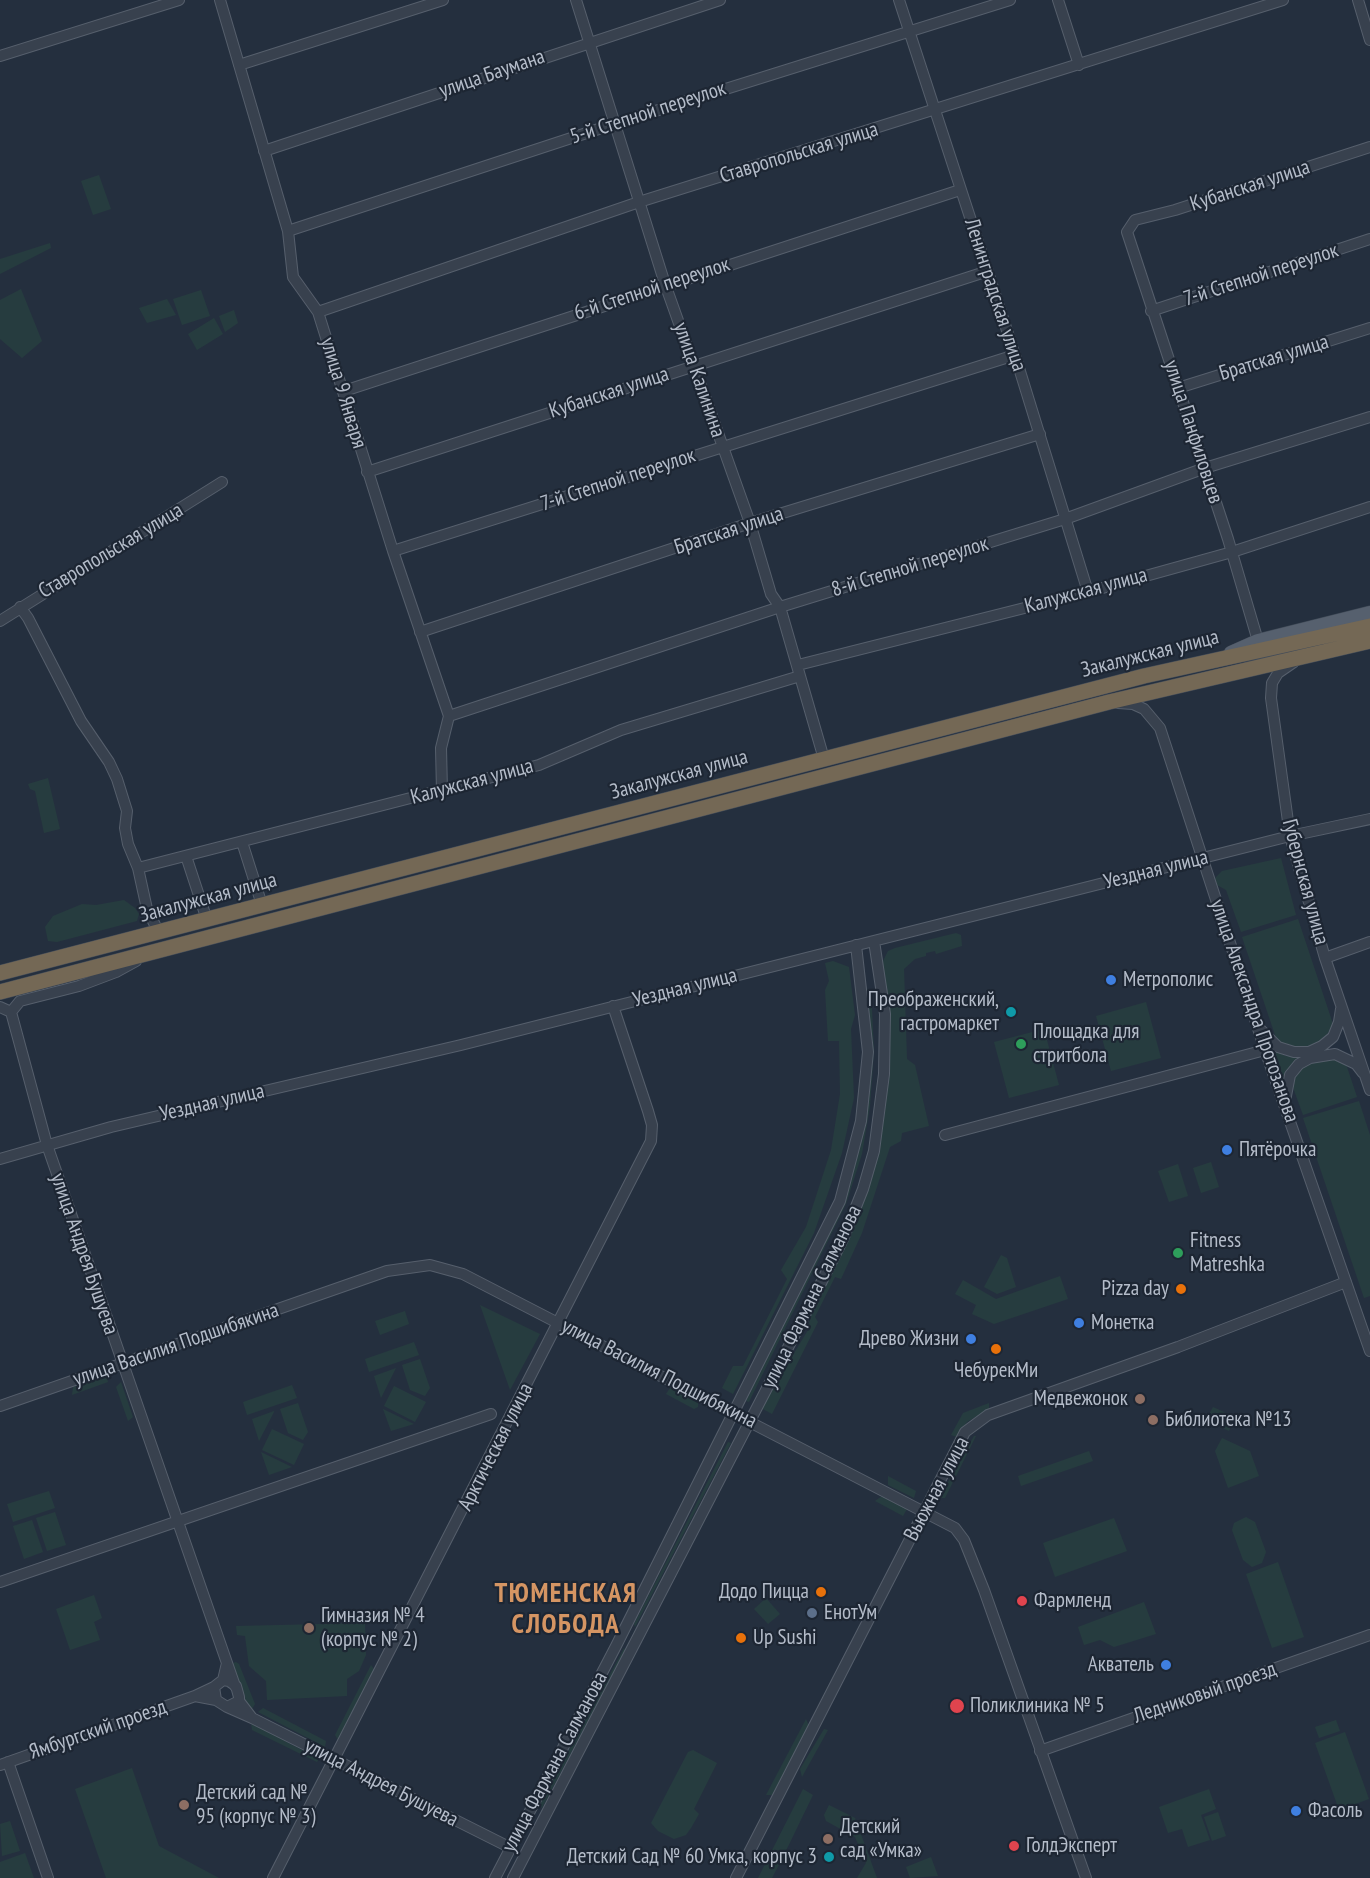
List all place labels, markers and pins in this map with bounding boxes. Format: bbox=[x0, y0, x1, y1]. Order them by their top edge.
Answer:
place label: Метрополис bbox=[1123, 967, 1213, 993]
marker: Метрополис bbox=[1104, 973, 1118, 987]
place label: Преображенский, гастромаркет bbox=[868, 987, 999, 1037]
marker: Преображенский, гастромаркет bbox=[1004, 1005, 1018, 1019]
place label: Площадка для стритбола bbox=[1033, 1019, 1139, 1069]
marker: Площадка для стритбола bbox=[1014, 1037, 1028, 1051]
place label: Пятёрочка bbox=[1239, 1137, 1316, 1163]
marker: Пятёрочка bbox=[1220, 1143, 1234, 1157]
place label: Fitness Matreshka bbox=[1190, 1228, 1265, 1278]
marker: Fitness Matreshka bbox=[1171, 1246, 1185, 1260]
place label: Pizza day bbox=[1102, 1276, 1169, 1302]
marker: Pizza day bbox=[1174, 1282, 1188, 1296]
place label: Монетка bbox=[1091, 1310, 1154, 1336]
marker: Монетка bbox=[1072, 1316, 1086, 1330]
place label: Древо Жизни bbox=[859, 1326, 959, 1352]
marker: Древо Жизни bbox=[964, 1332, 978, 1346]
marker: ЧебурекМи bbox=[989, 1342, 1003, 1356]
place label: ЧебурекМи bbox=[954, 1358, 1038, 1384]
place label: Медвежонок bbox=[1034, 1386, 1128, 1412]
marker: Медвежонок bbox=[1133, 1392, 1147, 1406]
place label: Библиотека №13 bbox=[1165, 1407, 1292, 1433]
marker: Библиотека №13 bbox=[1146, 1413, 1160, 1427]
place label: Додо Пицца bbox=[719, 1579, 809, 1605]
marker: Додо Пицца bbox=[814, 1585, 828, 1599]
place label: Фармленд bbox=[1034, 1588, 1111, 1614]
marker: Фармленд bbox=[1015, 1594, 1029, 1608]
place label: ЕнотУм bbox=[824, 1600, 877, 1626]
place label: Гимназия № 4 (корпус № 2) bbox=[321, 1603, 425, 1653]
marker: ЕнотУм bbox=[805, 1606, 819, 1620]
marker: Гимназия № 4 (корпус № 2) bbox=[302, 1621, 316, 1635]
place label: Up Sushi bbox=[753, 1625, 817, 1651]
marker: Up Sushi bbox=[734, 1631, 748, 1645]
place label: Акватель bbox=[1088, 1652, 1154, 1678]
marker: Акватель bbox=[1159, 1658, 1173, 1672]
place label: Поликлиника № 5 bbox=[970, 1693, 1105, 1719]
marker: Поликлиника № 5 bbox=[948, 1697, 966, 1715]
place label: Детский сад № 95 (корпус № 3) bbox=[196, 1780, 315, 1830]
marker: Детский сад № 95 (корпус № 3) bbox=[177, 1798, 191, 1812]
place label: Фасоль bbox=[1308, 1798, 1362, 1824]
marker: Фасоль bbox=[1289, 1804, 1303, 1818]
place label: Детский сад «Умка» bbox=[840, 1814, 922, 1864]
marker: Детский сад «Умка» bbox=[821, 1832, 835, 1846]
place label: ГолдЭксперт bbox=[1026, 1833, 1117, 1859]
marker: ГолдЭксперт bbox=[1007, 1839, 1021, 1853]
place label: Детский Сад № 60 Умка, корпус 3 bbox=[567, 1844, 817, 1870]
marker: Детский Сад № 60 Умка, корпус 3 bbox=[822, 1850, 836, 1864]

